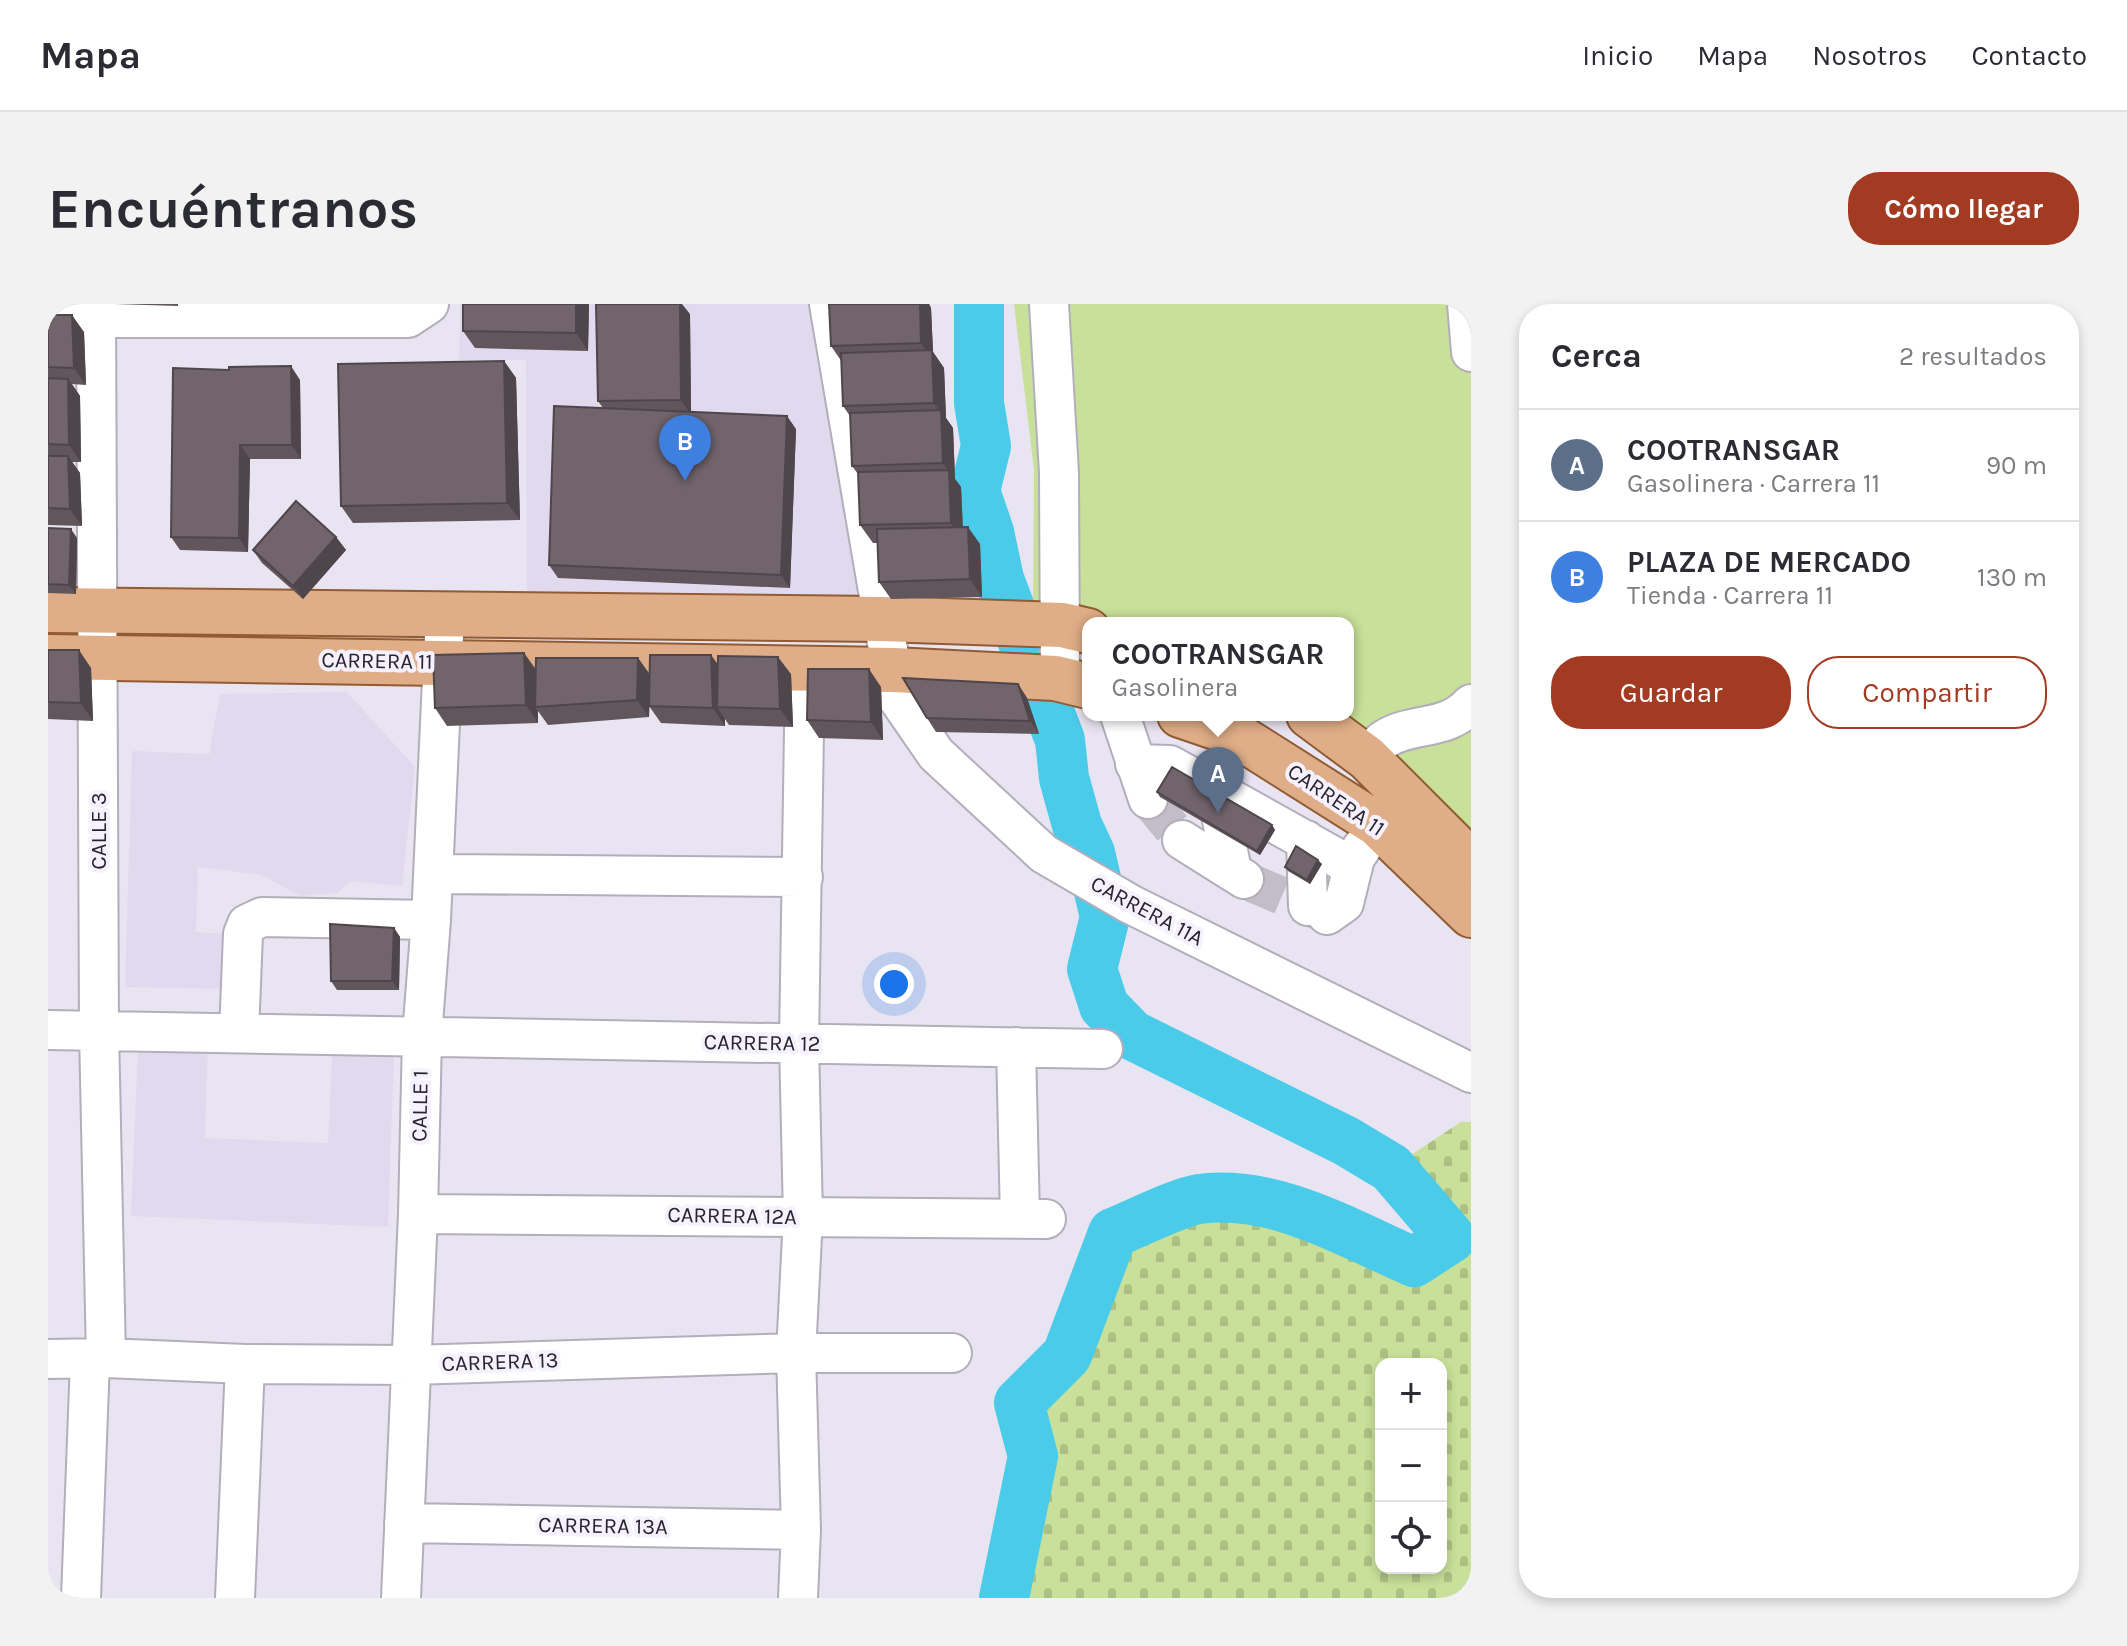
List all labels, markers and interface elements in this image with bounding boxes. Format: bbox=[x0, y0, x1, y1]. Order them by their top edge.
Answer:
text: Mapa bbox=[40, 33, 141, 78]
text: Inicio bbox=[1582, 39, 1653, 72]
text: Mapa bbox=[1697, 39, 1768, 72]
text: Nosotros bbox=[1812, 39, 1927, 72]
text: Contacto bbox=[1971, 39, 2087, 72]
button: Cómo llegar bbox=[1848, 172, 2079, 245]
text: Encuéntranos bbox=[48, 176, 418, 241]
text: Cerca bbox=[1551, 336, 1642, 376]
text: 2 resultados bbox=[1899, 341, 2047, 372]
pin: B bbox=[659, 415, 711, 481]
text: COOTRANSGAR bbox=[1627, 432, 1840, 468]
text: A bbox=[1569, 450, 1585, 481]
text: 90 m bbox=[1986, 450, 2047, 481]
text: Gasolinera · Carrera 11 bbox=[1627, 468, 1880, 499]
text: PLAZA DE MERCADO bbox=[1627, 544, 1911, 580]
text: B bbox=[1569, 562, 1585, 593]
text: 130 m bbox=[1977, 562, 2047, 593]
text: Tienda · Carrera 11 bbox=[1627, 580, 1833, 611]
popup bbox=[1082, 617, 1354, 721]
text: COOTRANSGAR bbox=[1112, 636, 1325, 672]
street label: CARRERA 11 bbox=[321, 647, 433, 675]
button: Guardar bbox=[1551, 656, 1791, 729]
button: Compartir bbox=[1807, 656, 2047, 729]
text: Gasolinera bbox=[1112, 672, 1238, 703]
pin: A bbox=[1192, 747, 1244, 813]
street label: CARRERA 11 bbox=[1283, 758, 1389, 842]
street label: CALLE 3 bbox=[86, 792, 112, 870]
street label: CARRERA 11A bbox=[1086, 870, 1208, 952]
your location bbox=[874, 964, 914, 1004]
street label: CARRERA 12 bbox=[703, 1029, 821, 1057]
street label: CALLE 1 bbox=[406, 1070, 434, 1142]
street label: CARRERA 12A bbox=[667, 1202, 797, 1230]
street label: CARRERA 13 bbox=[441, 1347, 559, 1377]
map controls bbox=[1375, 1358, 1447, 1574]
button: + bbox=[1375, 1358, 1447, 1430]
button: − bbox=[1375, 1430, 1447, 1502]
button: locate bbox=[1375, 1502, 1447, 1574]
street label: CARRERA 13A bbox=[538, 1512, 668, 1540]

